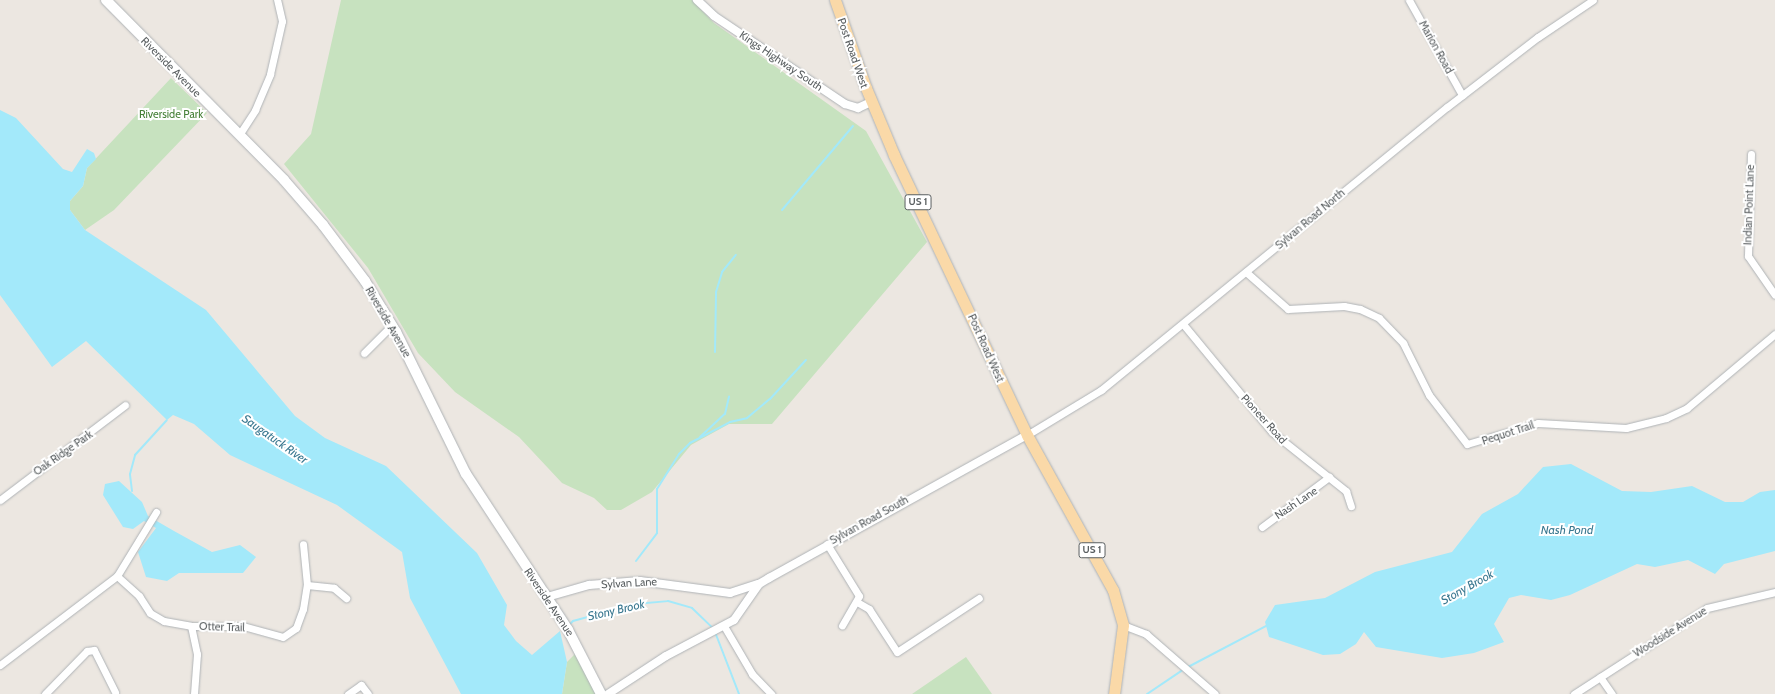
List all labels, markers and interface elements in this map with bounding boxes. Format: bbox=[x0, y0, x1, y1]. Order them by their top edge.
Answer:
street label: Post Road West bbox=[835, 16, 871, 90]
street label: Marion Road bbox=[1416, 18, 1456, 76]
street label: Kings Highway South bbox=[737, 28, 825, 94]
street label: Riverside Avenue bbox=[138, 34, 204, 100]
park label: Riverside Park bbox=[139, 107, 203, 121]
street label: Indian Point Lane bbox=[1741, 165, 1757, 245]
street label: Sylvan Road North bbox=[1273, 186, 1347, 252]
road number: US 1 bbox=[904, 194, 932, 210]
street label: Riverside Avenue bbox=[362, 284, 414, 360]
street label: Post Road West bbox=[965, 312, 1007, 384]
street label: Pioneer Road bbox=[1238, 392, 1290, 446]
water label: Saugatuck River bbox=[240, 411, 310, 467]
street label: Pequot Trail bbox=[1480, 418, 1536, 448]
street label: Oak Ridge Park bbox=[31, 428, 95, 478]
street label: Nash Lane bbox=[1272, 484, 1320, 522]
street label: Sylvan Road South bbox=[827, 493, 911, 547]
water label: Nash Pond bbox=[1541, 523, 1593, 537]
road number: US 1 bbox=[1078, 542, 1106, 558]
street label: Riverside Avenue bbox=[521, 565, 577, 639]
water label: Stony Brook bbox=[1438, 567, 1496, 607]
street label: Sylvan Lane bbox=[601, 575, 657, 591]
water label: Stony Brook bbox=[586, 596, 646, 624]
street label: Woodside Avenue bbox=[1631, 604, 1709, 660]
street label: Otter Trail bbox=[199, 620, 245, 634]

